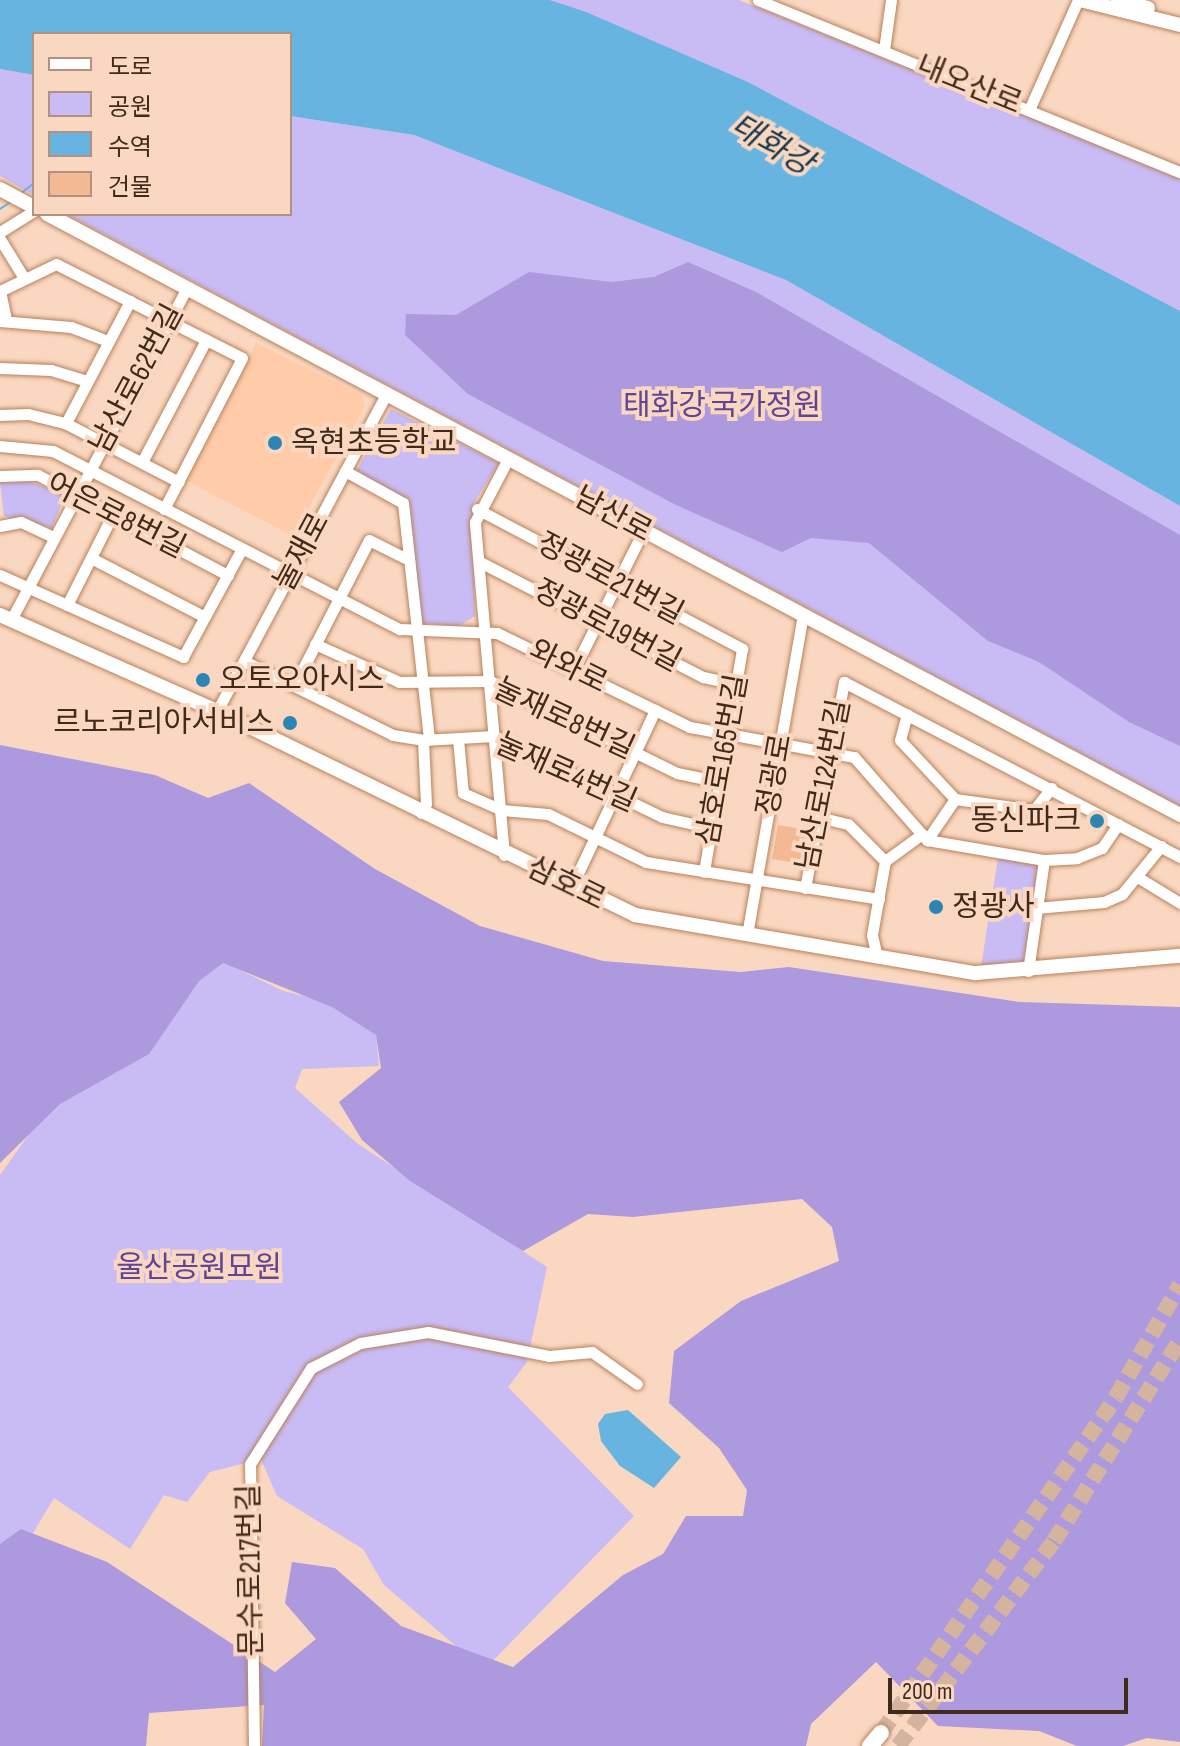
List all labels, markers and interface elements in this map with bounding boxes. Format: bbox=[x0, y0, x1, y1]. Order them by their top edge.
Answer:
legend bbox=[32, 32, 292, 216]
street label: 내오산로 bbox=[911, 48, 1027, 122]
text: 도로 bbox=[108, 53, 152, 82]
text: 공원 bbox=[108, 93, 152, 122]
water label: 태화강 bbox=[723, 107, 819, 185]
text: 수역 bbox=[108, 133, 152, 162]
text: 건물 bbox=[108, 173, 152, 202]
street label: 남산로62번길 bbox=[83, 298, 191, 460]
park label: 태화강 국가정원 bbox=[623, 388, 821, 424]
place label: 옥현초등학교 bbox=[291, 425, 457, 461]
marker: 옥현초등학교 bbox=[266, 434, 284, 452]
street label: 어은로8번길 bbox=[40, 466, 192, 566]
street label: 남산로 bbox=[568, 480, 658, 550]
street label: 눌재로 bbox=[267, 507, 337, 597]
street label: 정광로21번길 bbox=[530, 525, 690, 633]
street label: 정광로19번길 bbox=[527, 572, 687, 680]
street label: 와와로 bbox=[523, 633, 613, 701]
place label: 오토오아시스 bbox=[219, 662, 385, 698]
marker: 오토오아시스 bbox=[194, 671, 212, 689]
street label: 눌재로8번길 bbox=[488, 671, 640, 767]
street label: 삼호로165번길 bbox=[690, 671, 756, 849]
street label: 남산로124번길 bbox=[790, 696, 858, 874]
place label: 르노코리아서비스 bbox=[53, 705, 274, 741]
marker: 르노코리아서비스 bbox=[281, 714, 299, 732]
street label: 눌재로4번길 bbox=[490, 726, 642, 820]
street label: 정광로 bbox=[750, 731, 800, 819]
place label: 동신파크 bbox=[971, 803, 1081, 839]
marker: 동신파크 bbox=[1088, 812, 1106, 830]
street label: 삼호로 bbox=[521, 850, 611, 918]
place label: 정광사 bbox=[952, 889, 1035, 925]
marker: 정광사 bbox=[927, 898, 945, 916]
park label: 울산공원묘원 bbox=[116, 1250, 282, 1286]
street label: 문수로217번길 bbox=[231, 1483, 271, 1657]
scale bar bbox=[892, 1662, 1132, 1712]
text: 200 m bbox=[902, 1677, 953, 1706]

